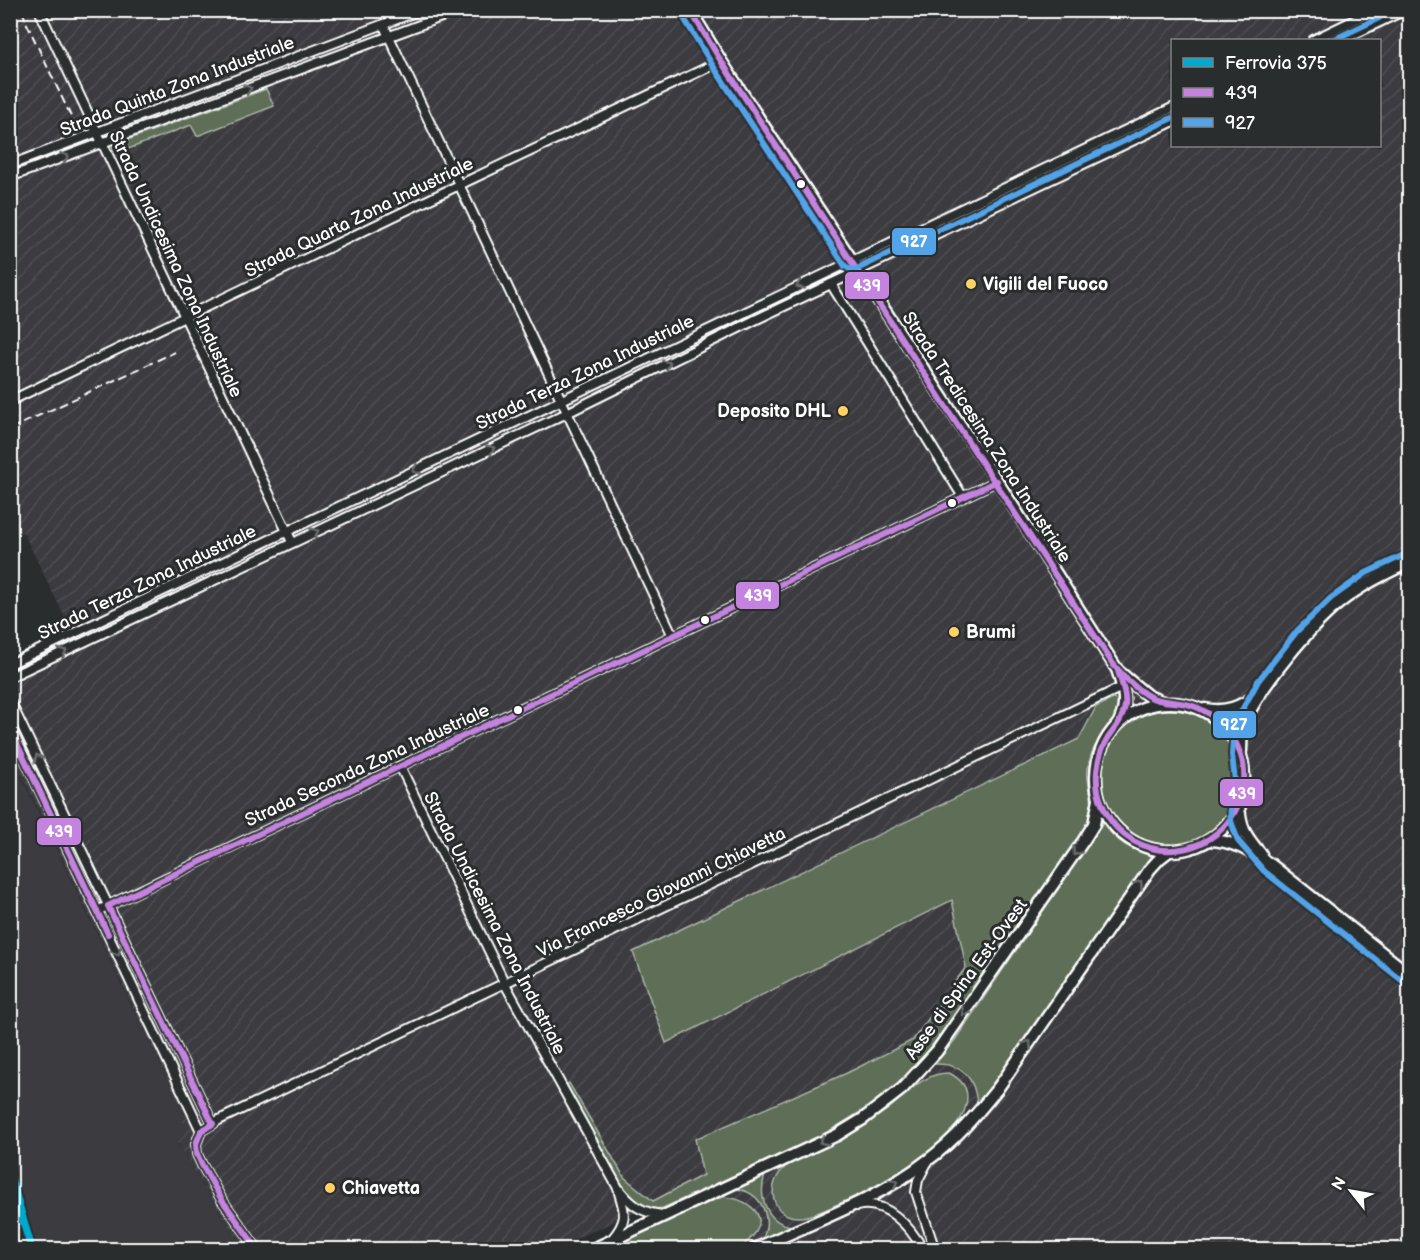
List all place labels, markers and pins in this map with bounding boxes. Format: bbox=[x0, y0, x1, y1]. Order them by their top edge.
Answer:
unlabelled marker bbox=[795, 178, 807, 190]
place label: Vigili del Fuoco bbox=[983, 274, 1108, 295]
marker: Vigili del Fuoco bbox=[964, 277, 978, 291]
place label: Deposito DHL bbox=[717, 401, 832, 422]
marker: Deposito DHL bbox=[836, 404, 850, 418]
unlabelled marker bbox=[946, 497, 958, 509]
unlabelled marker bbox=[699, 614, 711, 626]
place label: Brumi bbox=[966, 622, 1016, 643]
marker: Brumi bbox=[947, 625, 961, 639]
unlabelled marker bbox=[512, 704, 524, 716]
place label: Chiavetta bbox=[342, 1178, 420, 1199]
marker: Chiavetta bbox=[323, 1181, 337, 1195]

